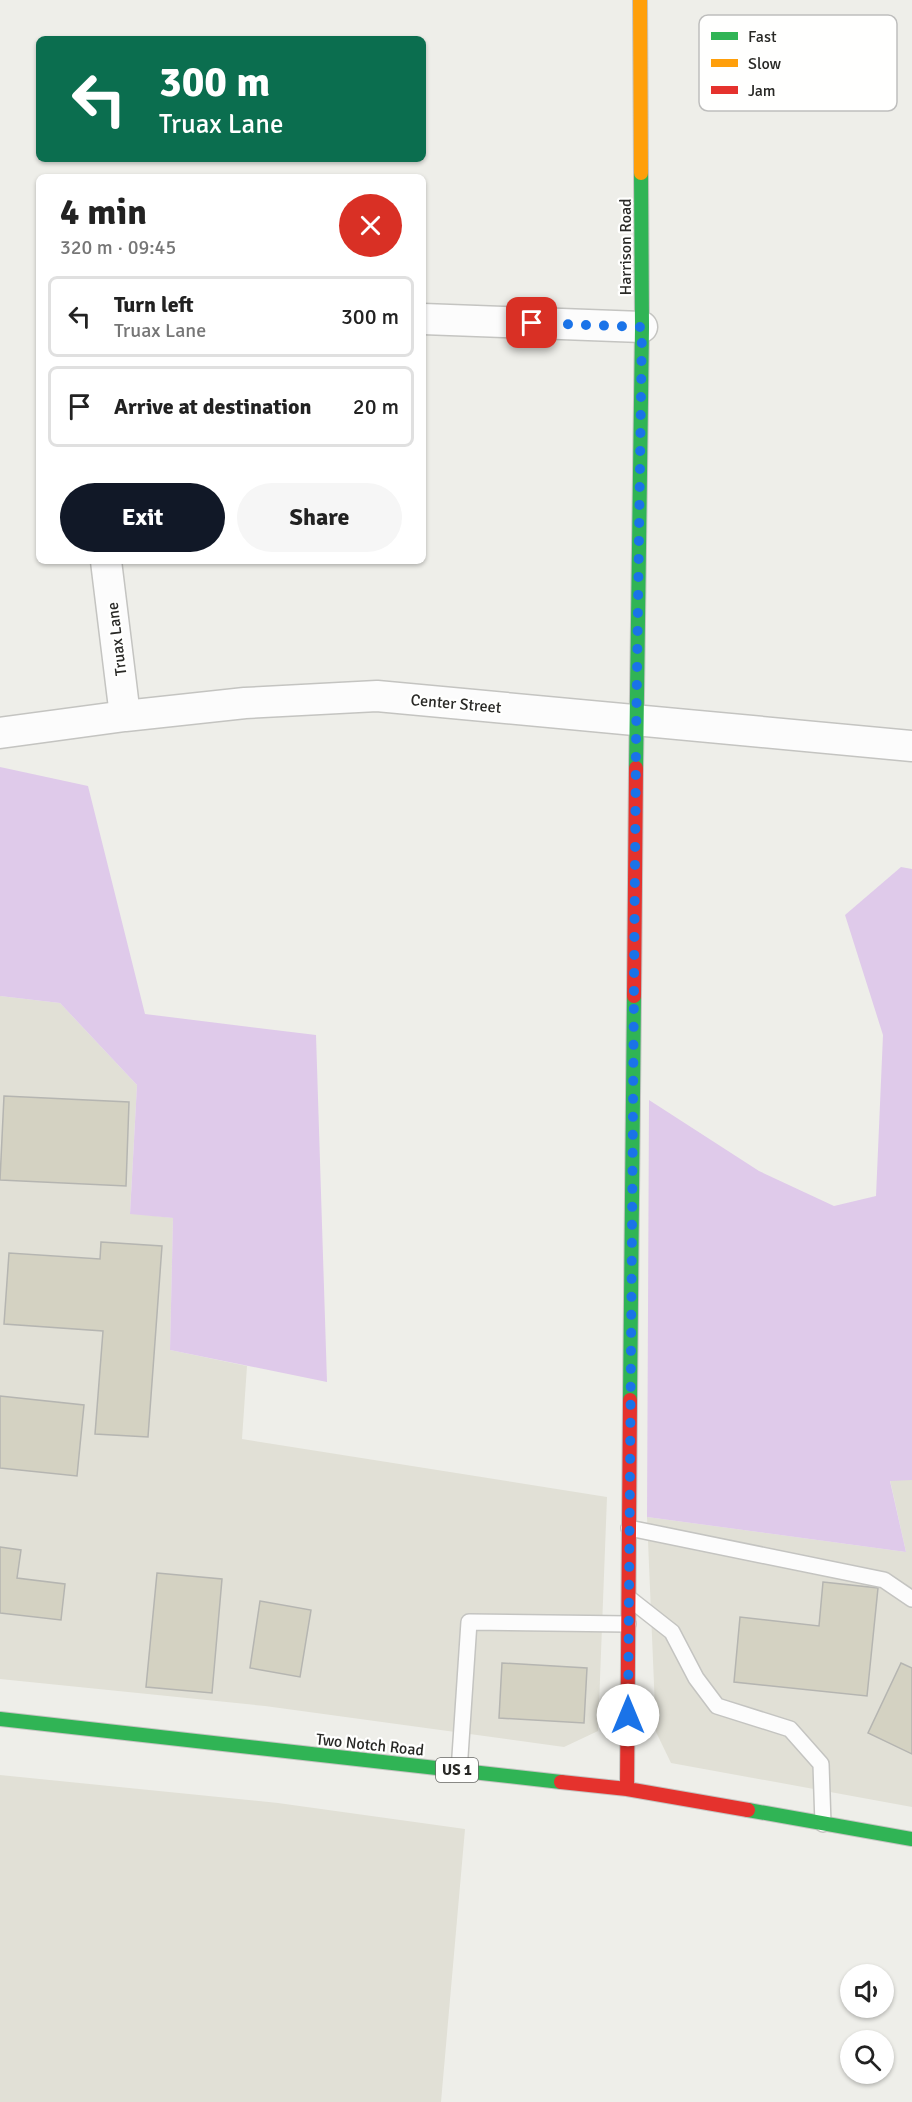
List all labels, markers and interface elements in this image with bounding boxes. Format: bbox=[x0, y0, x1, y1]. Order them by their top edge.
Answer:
legend bbox=[699, 15, 897, 111]
text: Fast bbox=[748, 27, 777, 47]
text: Slow bbox=[748, 54, 782, 74]
text: 300 m bbox=[159, 57, 270, 108]
icon: left bbox=[60, 60, 138, 138]
text: Jam bbox=[748, 81, 776, 101]
text: Truax Lane bbox=[159, 108, 284, 141]
text: 4 min bbox=[60, 190, 147, 235]
button: close bbox=[339, 194, 402, 257]
street label: Harrison Road bbox=[616, 198, 636, 296]
text: 320 m · 09:45 bbox=[60, 235, 176, 260]
text: Turn left bbox=[114, 291, 194, 318]
pin bbox=[506, 297, 557, 348]
icon: left bbox=[63, 300, 96, 333]
text: 300 m bbox=[341, 303, 399, 330]
icon: arrive bbox=[515, 306, 548, 339]
text: Truax Lane bbox=[114, 318, 206, 343]
icon: arrive bbox=[63, 390, 96, 423]
text: Arrive at destination bbox=[114, 393, 311, 420]
text: 20 m bbox=[353, 393, 399, 420]
button: Exit bbox=[60, 483, 225, 552]
button: Share bbox=[237, 483, 402, 552]
street label: Truax Lane bbox=[103, 601, 131, 677]
street label: Center Street bbox=[410, 690, 502, 718]
position arrow bbox=[596, 1683, 660, 1747]
street label: Two Notch Road bbox=[315, 1729, 425, 1761]
road number: US 1 bbox=[436, 1758, 478, 1782]
map controls bbox=[840, 1964, 894, 2084]
button: sound bbox=[840, 1964, 894, 2018]
button: search bbox=[840, 2030, 894, 2084]

